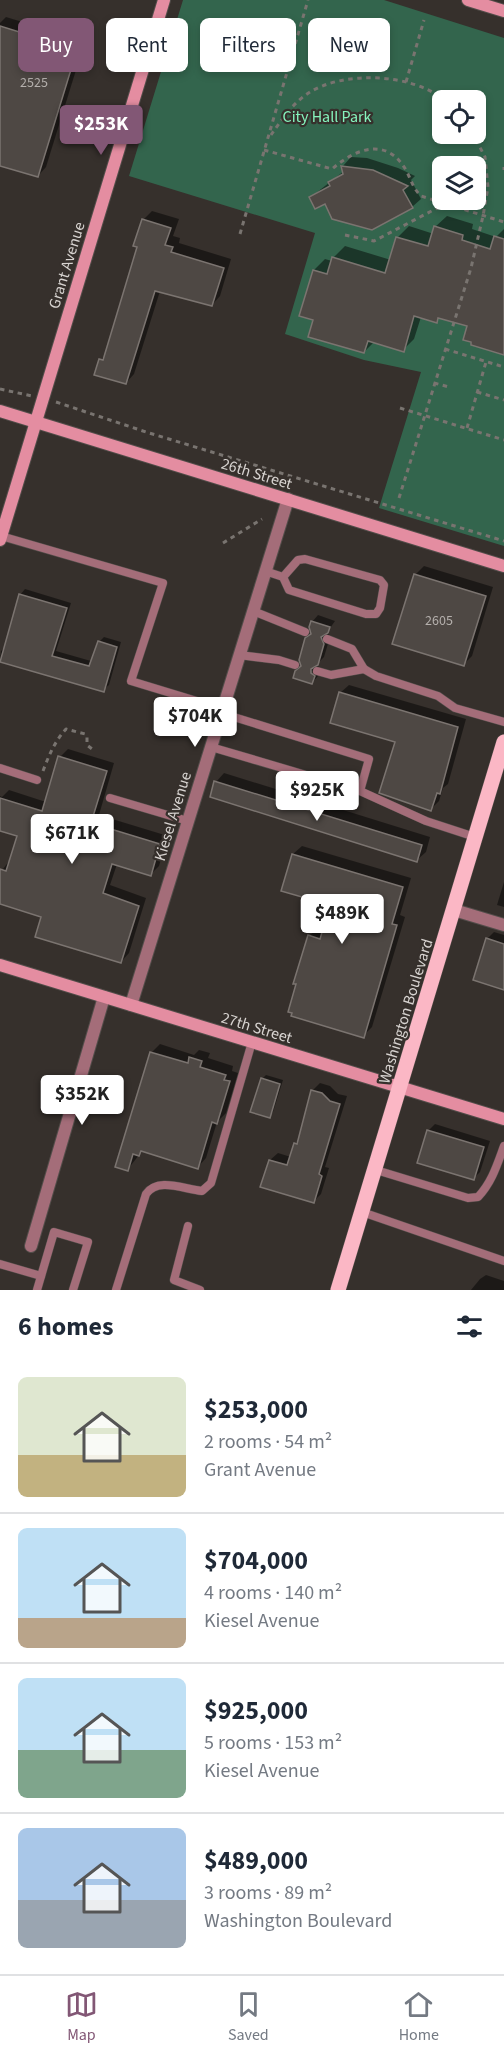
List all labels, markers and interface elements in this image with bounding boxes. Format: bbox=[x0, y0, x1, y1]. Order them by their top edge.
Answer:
chip: Buy bbox=[18, 18, 94, 72]
chip: Rent bbox=[106, 18, 188, 72]
chip: Filters bbox=[200, 18, 296, 72]
chip: New bbox=[308, 18, 390, 72]
house number: 2525 bbox=[20, 73, 48, 93]
map controls bbox=[432, 90, 486, 210]
button: locate bbox=[432, 90, 486, 144]
pin: $253K bbox=[59, 105, 143, 156]
park label: City Hall Park bbox=[283, 106, 372, 128]
text: $253K bbox=[74, 110, 128, 138]
button: layers bbox=[432, 156, 486, 210]
street label: Grant Avenue bbox=[43, 219, 91, 311]
street label: 26th Street bbox=[218, 453, 296, 495]
house number: 2605 bbox=[425, 611, 453, 631]
pin: $704K bbox=[153, 697, 237, 748]
text: $704K bbox=[168, 702, 222, 730]
street label: Kiesel Avenue bbox=[149, 769, 197, 864]
pin: $925K bbox=[275, 771, 359, 822]
text: $925K bbox=[290, 776, 344, 804]
pin: $671K bbox=[30, 814, 114, 865]
text: $671K bbox=[45, 819, 99, 847]
pin: $489K bbox=[300, 894, 384, 945]
text: $489K bbox=[315, 899, 369, 927]
street label: Washington Boulevard bbox=[373, 936, 439, 1087]
street label: 27th Street bbox=[218, 1007, 296, 1049]
pin: $352K bbox=[40, 1075, 124, 1126]
text: $352K bbox=[55, 1080, 109, 1108]
text: 6 homes bbox=[18, 1308, 113, 1345]
icon: filters bbox=[453, 1310, 486, 1343]
text: $253,000 bbox=[204, 1391, 308, 1428]
icon: home bbox=[66, 1401, 138, 1473]
text: 2 rooms · 54 m² bbox=[204, 1428, 332, 1456]
text: Grant Avenue bbox=[204, 1456, 316, 1484]
text: $704,000 bbox=[204, 1542, 308, 1579]
icon: home bbox=[66, 1552, 138, 1624]
text: 4 rooms · 140 m² bbox=[204, 1579, 342, 1607]
text: Kiesel Avenue bbox=[204, 1607, 319, 1635]
text: $925,000 bbox=[204, 1692, 308, 1729]
icon: home bbox=[66, 1702, 138, 1774]
text: 5 rooms · 153 m² bbox=[204, 1729, 342, 1757]
text: Kiesel Avenue bbox=[204, 1757, 319, 1785]
text: $489,000 bbox=[204, 1842, 308, 1879]
icon: home bbox=[66, 1852, 138, 1924]
text: 3 rooms · 89 m² bbox=[204, 1879, 332, 1907]
text: Washington Boulevard bbox=[204, 1907, 392, 1935]
tab: Map bbox=[65, 1988, 98, 2046]
tab: Saved bbox=[228, 1988, 269, 2046]
tab: Home bbox=[399, 1988, 439, 2046]

